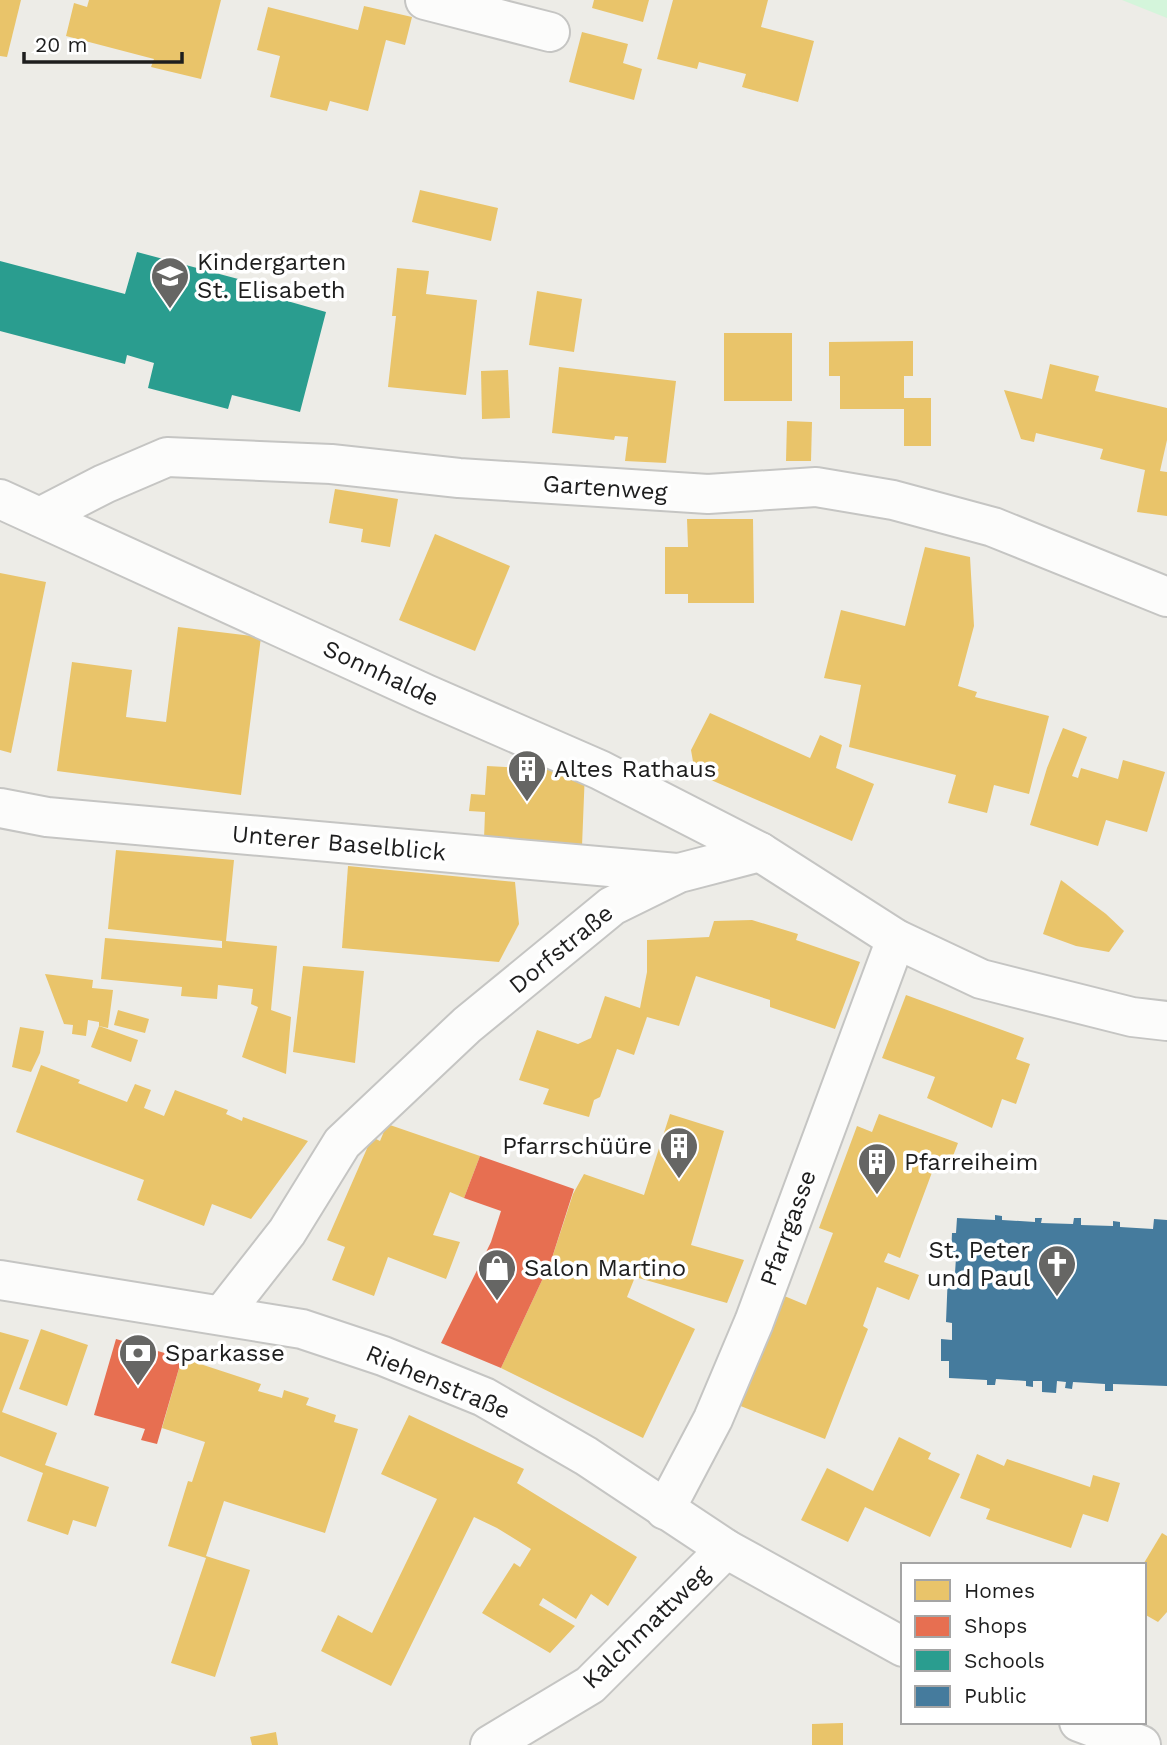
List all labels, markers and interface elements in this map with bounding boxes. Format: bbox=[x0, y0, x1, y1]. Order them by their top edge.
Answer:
scale bar bbox=[24, 21, 182, 65]
text: 20 m bbox=[35, 32, 87, 57]
place label: Kindergarten St. Elisabeth bbox=[197, 248, 346, 304]
school or university icon: Kindergarten St. Elisabeth bbox=[149, 255, 191, 310]
street label: Gartenweg bbox=[542, 470, 668, 506]
street label: Sonnhalde bbox=[319, 634, 443, 712]
building icon: Altes Rathaus bbox=[506, 748, 548, 803]
place label: Altes Rathaus bbox=[554, 755, 716, 783]
street label: Unterer Baselblick bbox=[231, 820, 448, 866]
street label: Dorfstraße bbox=[503, 899, 619, 999]
building icon: Pfarrschüüre bbox=[658, 1125, 700, 1180]
place label: Pfarrschüüre bbox=[502, 1132, 652, 1160]
building icon: Pfarreiheim bbox=[856, 1141, 898, 1196]
place label: Pfarreiheim bbox=[904, 1148, 1038, 1176]
street label: Pfarrgasse bbox=[754, 1166, 822, 1290]
place label: St. Peter und Paul bbox=[927, 1236, 1031, 1292]
church icon: St. Peter und Paul bbox=[1036, 1243, 1078, 1298]
shop icon: Salon Martino bbox=[476, 1247, 518, 1302]
place label: Salon Martino bbox=[524, 1254, 686, 1282]
bank icon: Sparkasse bbox=[117, 1332, 159, 1387]
place label: Sparkasse bbox=[165, 1339, 285, 1367]
street label: Riehenstraße bbox=[362, 1339, 514, 1425]
street label: Kalchmattweg bbox=[577, 1559, 715, 1695]
legend bbox=[901, 1563, 1146, 1724]
text: Homes bbox=[964, 1578, 1035, 1603]
text: Shops bbox=[964, 1613, 1027, 1638]
text: Schools bbox=[964, 1648, 1045, 1673]
text: Public bbox=[964, 1683, 1027, 1708]

